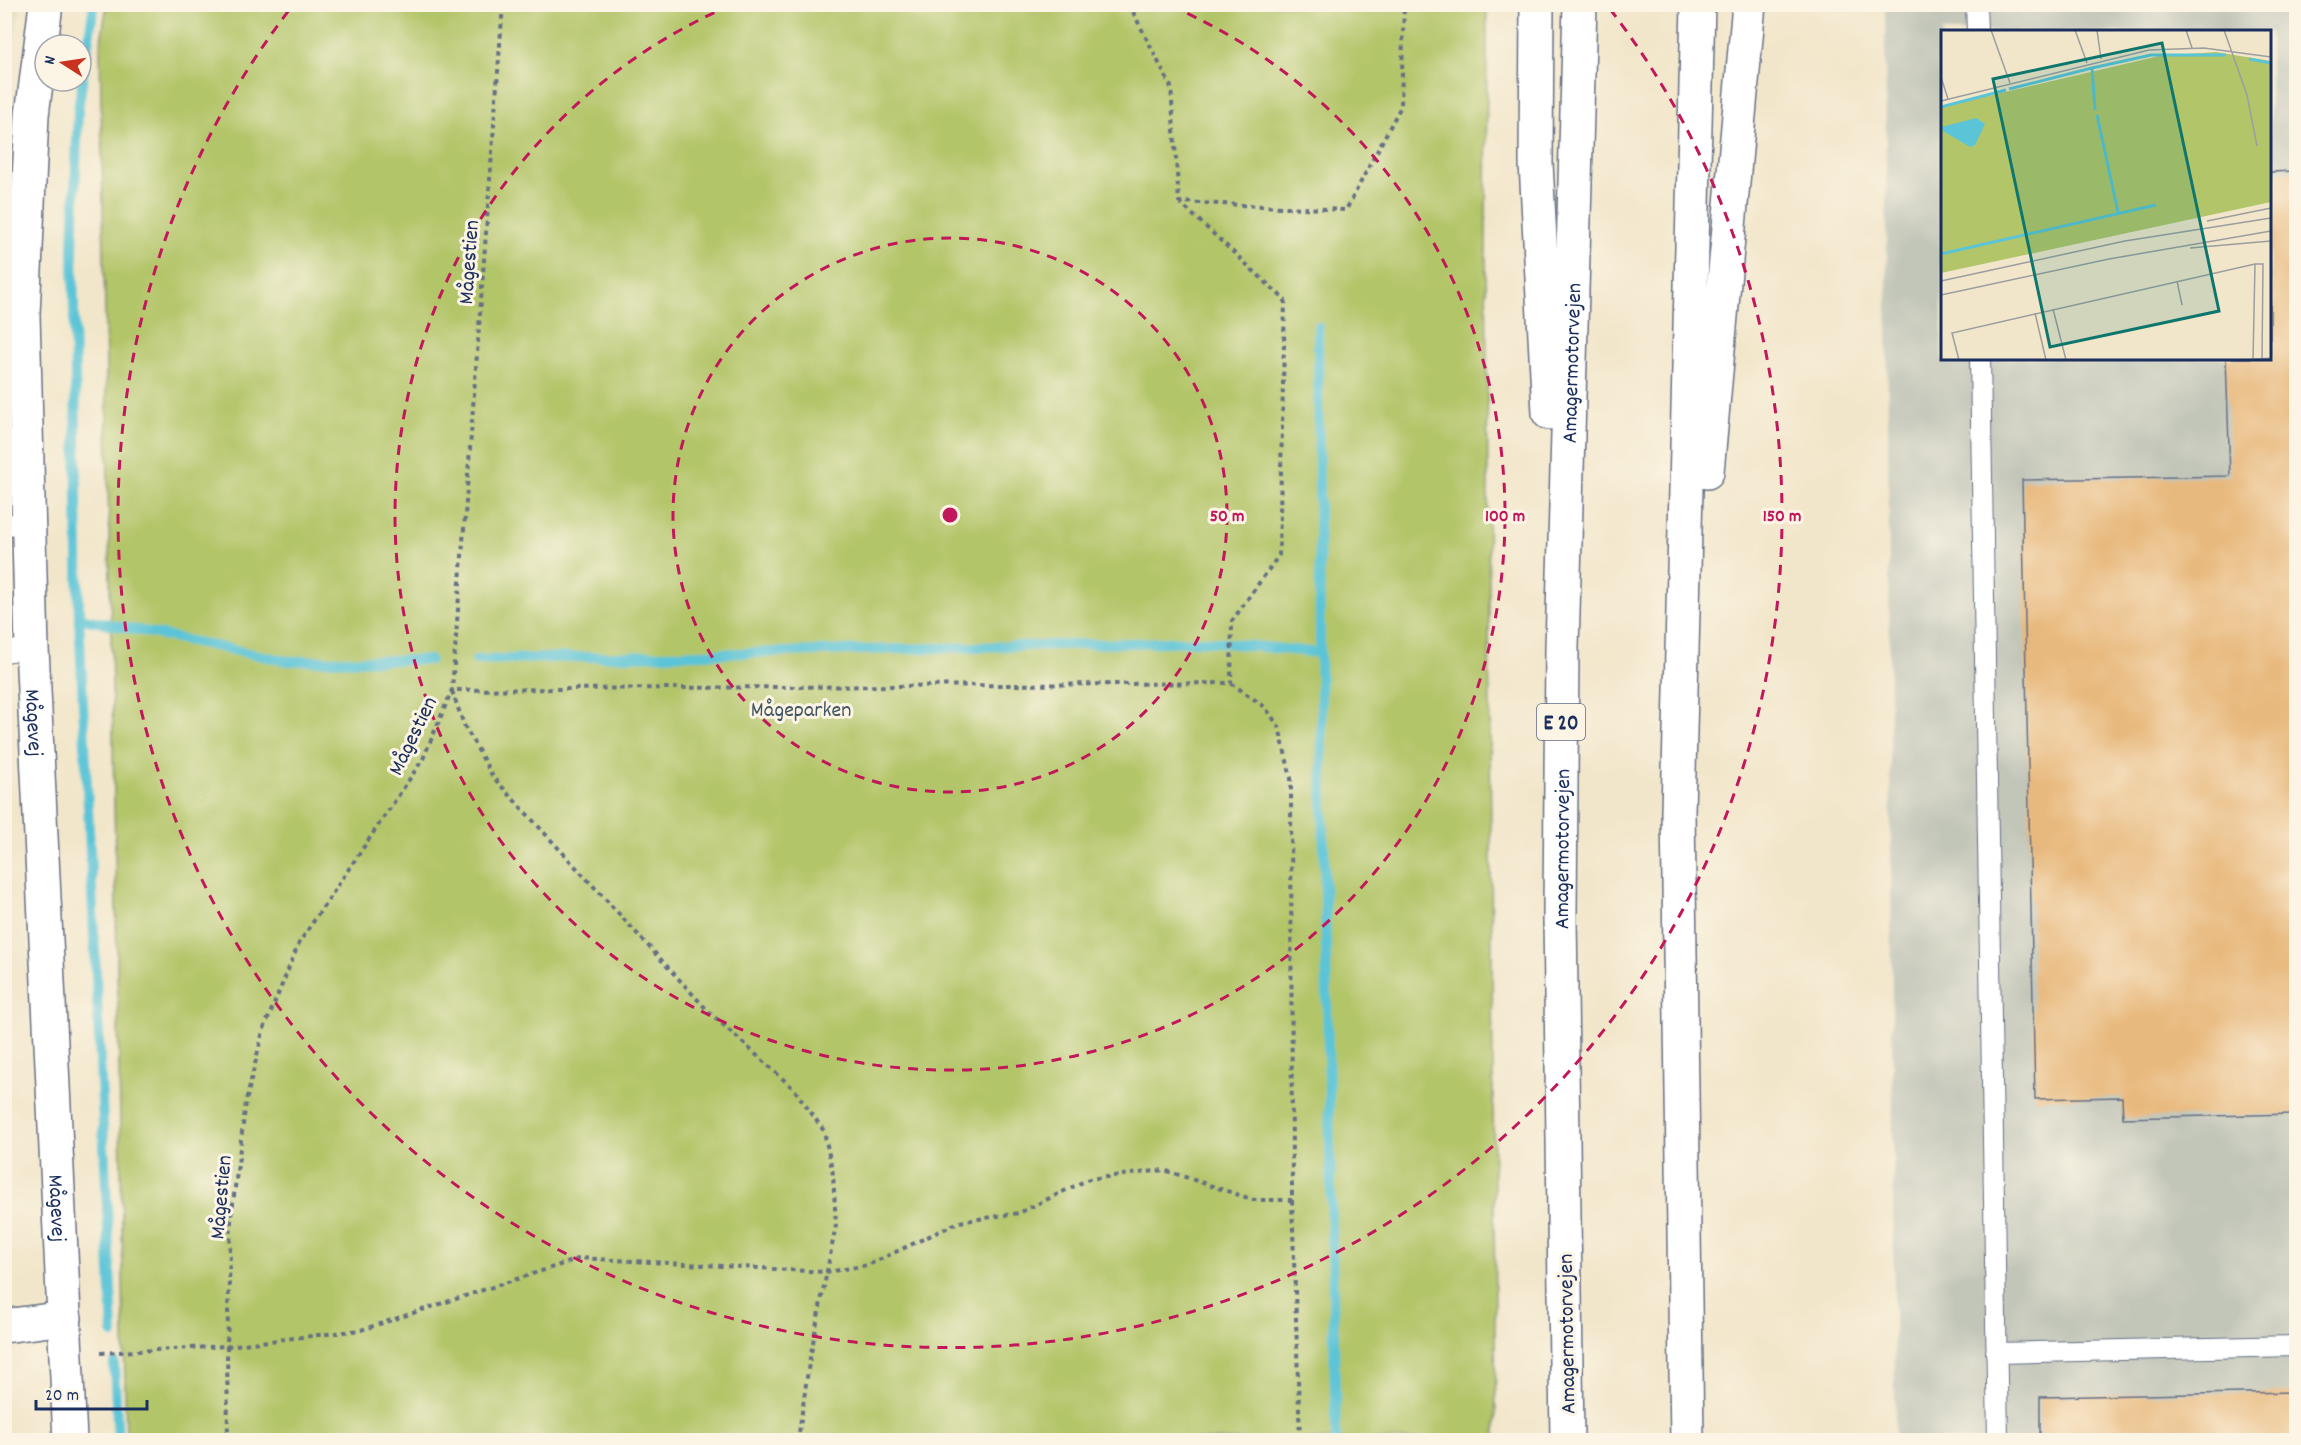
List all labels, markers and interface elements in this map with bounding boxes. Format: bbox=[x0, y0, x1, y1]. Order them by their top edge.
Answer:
inset map bbox=[1941, 30, 2271, 360]
north arrow bbox=[33, 33, 93, 93]
text: N bbox=[39, 54, 63, 67]
street label: Mågestien bbox=[452, 219, 489, 305]
street label: Amagermotorvejen bbox=[1556, 283, 1591, 444]
centre of rings bbox=[940, 505, 960, 525]
text: 50 m bbox=[1210, 505, 1244, 530]
text: 100 m bbox=[1485, 505, 1525, 530]
text: 150 m bbox=[1763, 505, 1801, 530]
street label: Mågevej bbox=[15, 688, 49, 758]
street label: Mågestien bbox=[382, 692, 447, 781]
park label: Mågeparken bbox=[751, 696, 851, 727]
road number: E 20 bbox=[1537, 704, 1585, 740]
street label: Amagermotorvejen bbox=[1548, 769, 1580, 929]
street label: Mågestien bbox=[203, 1154, 242, 1241]
street label: Mågevej bbox=[38, 1174, 72, 1243]
street label: Amagermotorvejen bbox=[1552, 1254, 1585, 1414]
scale bar bbox=[36, 1373, 147, 1411]
text: 20 m bbox=[45, 1384, 79, 1409]

